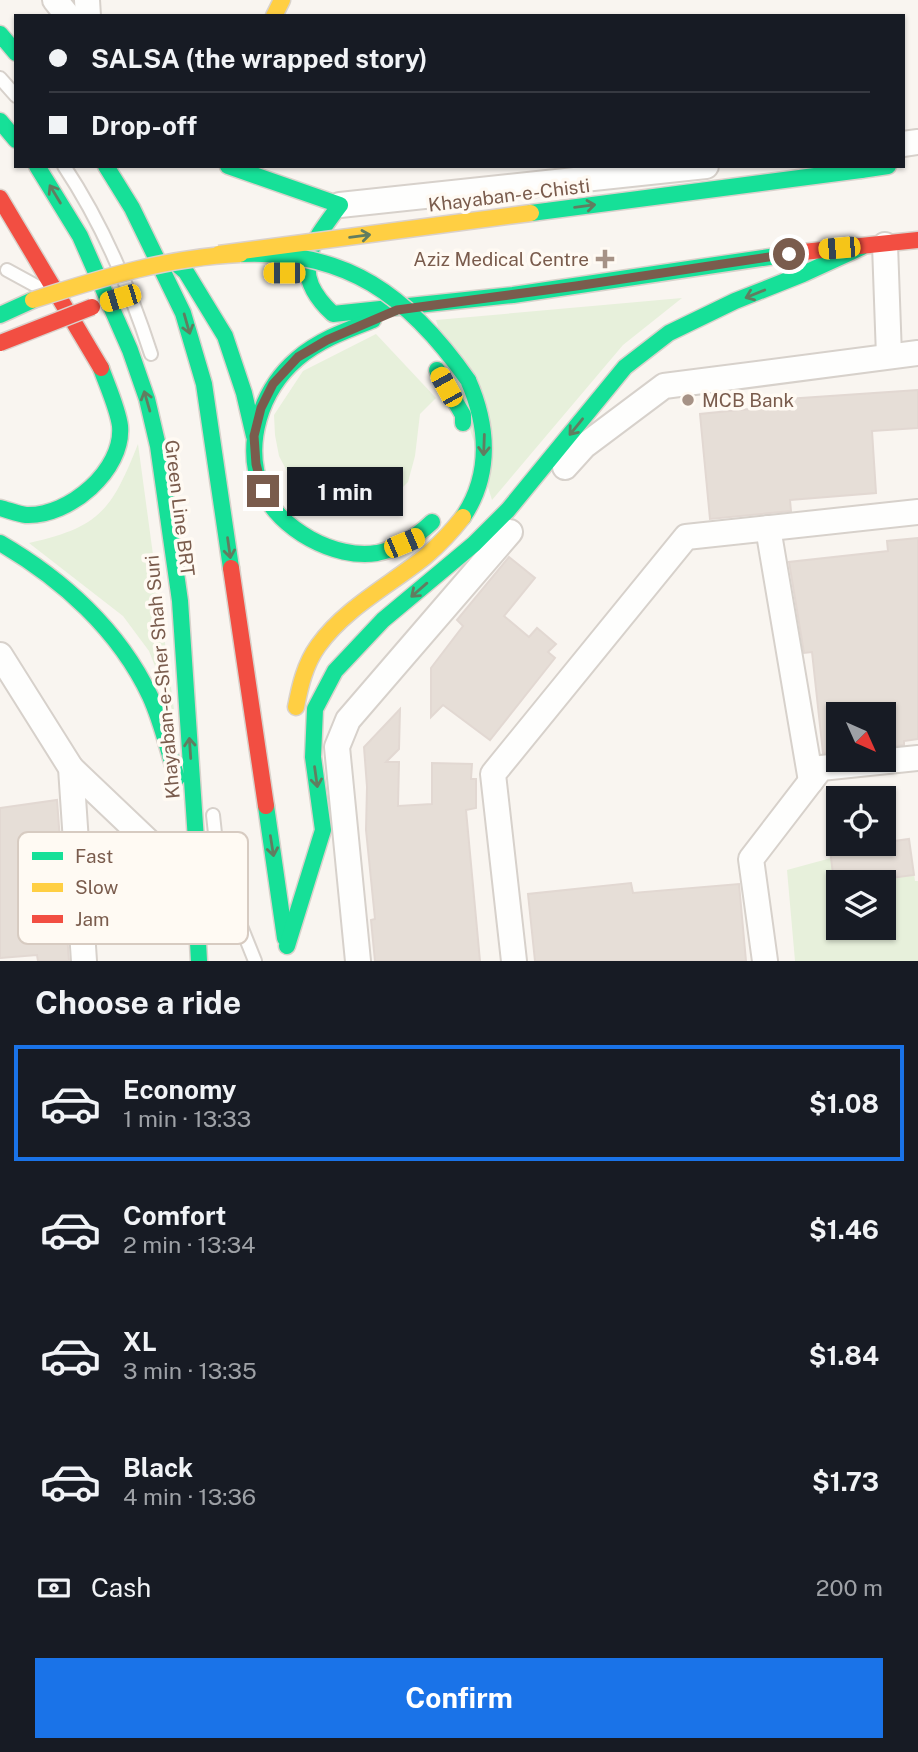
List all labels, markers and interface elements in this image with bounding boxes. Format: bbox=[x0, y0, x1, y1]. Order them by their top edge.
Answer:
text: SALSA (the wrapped story) bbox=[91, 43, 427, 74]
text: Drop-off bbox=[91, 110, 197, 141]
street label: Khayaban-e-Chisti bbox=[427, 174, 591, 216]
one-way arrow bbox=[47, 185, 61, 205]
one-way arrow bbox=[574, 200, 596, 213]
one-way arrow bbox=[348, 229, 371, 242]
car bbox=[818, 236, 861, 260]
route start bbox=[773, 238, 805, 270]
place label: Aziz Medical Centre bbox=[413, 248, 589, 270]
marker: Aziz Medical Centre bbox=[595, 249, 615, 269]
car bbox=[264, 263, 306, 284]
car bbox=[97, 282, 144, 314]
one-way arrow bbox=[745, 288, 766, 301]
one-way arrow bbox=[181, 313, 194, 335]
car bbox=[427, 364, 466, 410]
place label: MCB Bank bbox=[702, 389, 794, 411]
one-way arrow bbox=[140, 390, 153, 413]
marker: MCB Bank bbox=[680, 392, 696, 408]
one-way arrow bbox=[568, 417, 584, 435]
one-way arrow bbox=[478, 433, 491, 456]
street label: Green Line BRT bbox=[161, 439, 199, 577]
callout: 1 min bbox=[288, 466, 403, 516]
route end bbox=[247, 475, 279, 507]
text: 1 min bbox=[317, 478, 373, 505]
car bbox=[381, 525, 428, 561]
one-way arrow bbox=[222, 536, 235, 559]
street label: Khayaban-e-Sher Shah Suri bbox=[140, 554, 184, 800]
one-way arrow bbox=[410, 582, 428, 598]
north arrow bbox=[826, 702, 896, 772]
map controls bbox=[826, 702, 896, 940]
one-way arrow bbox=[183, 737, 196, 760]
one-way arrow bbox=[310, 765, 323, 788]
button: locate bbox=[826, 786, 896, 856]
legend bbox=[18, 832, 248, 944]
one-way arrow bbox=[265, 834, 278, 856]
text: Fast bbox=[75, 845, 113, 867]
button: layers bbox=[826, 870, 896, 940]
text: Slow bbox=[75, 876, 119, 898]
text: Jam bbox=[75, 908, 109, 930]
text: Choose a ride bbox=[35, 984, 241, 1021]
icon: car bbox=[39, 1072, 102, 1135]
text: Economy bbox=[123, 1074, 236, 1105]
text: $1.08 bbox=[809, 1088, 879, 1119]
text: 1 min · 13:33 bbox=[123, 1105, 251, 1132]
icon: car bbox=[39, 1198, 102, 1261]
text: Comfort bbox=[123, 1200, 226, 1231]
text: $1.46 bbox=[809, 1214, 879, 1245]
text: 2 min · 13:34 bbox=[123, 1231, 256, 1258]
icon: car bbox=[39, 1324, 102, 1387]
text: XL bbox=[123, 1326, 157, 1357]
text: $1.84 bbox=[809, 1340, 879, 1371]
text: 3 min · 13:35 bbox=[123, 1357, 257, 1384]
icon: car bbox=[39, 1450, 102, 1513]
text: Black bbox=[123, 1452, 193, 1483]
text: $1.73 bbox=[812, 1466, 879, 1497]
text: 4 min · 13:36 bbox=[123, 1483, 256, 1510]
icon: cash bbox=[35, 1569, 73, 1607]
text: Cash bbox=[91, 1572, 151, 1603]
text: 200 m bbox=[816, 1574, 883, 1601]
button: Confirm bbox=[35, 1658, 883, 1738]

